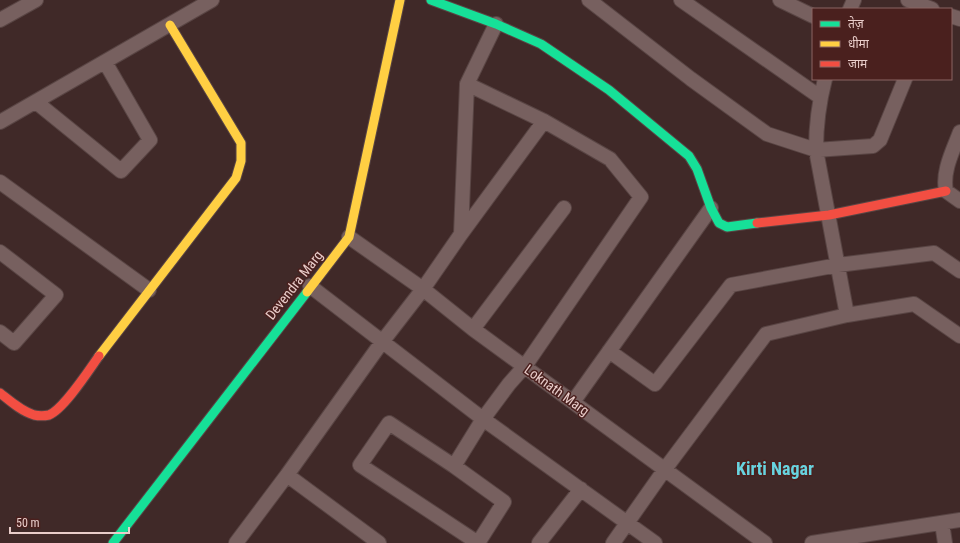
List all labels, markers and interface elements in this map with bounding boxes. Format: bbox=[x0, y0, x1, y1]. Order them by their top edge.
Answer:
legend bbox=[812, 8, 952, 80]
text: तेज़ bbox=[848, 16, 865, 31]
text: धीमा bbox=[848, 36, 870, 51]
text: जाम bbox=[848, 57, 868, 71]
street label: Devendra Marg bbox=[262, 247, 326, 323]
street label: Loknath Marg bbox=[522, 361, 592, 419]
district label: Kirti Nagar bbox=[736, 458, 814, 479]
scale bar bbox=[10, 509, 129, 535]
text: 50 m bbox=[16, 516, 40, 530]

